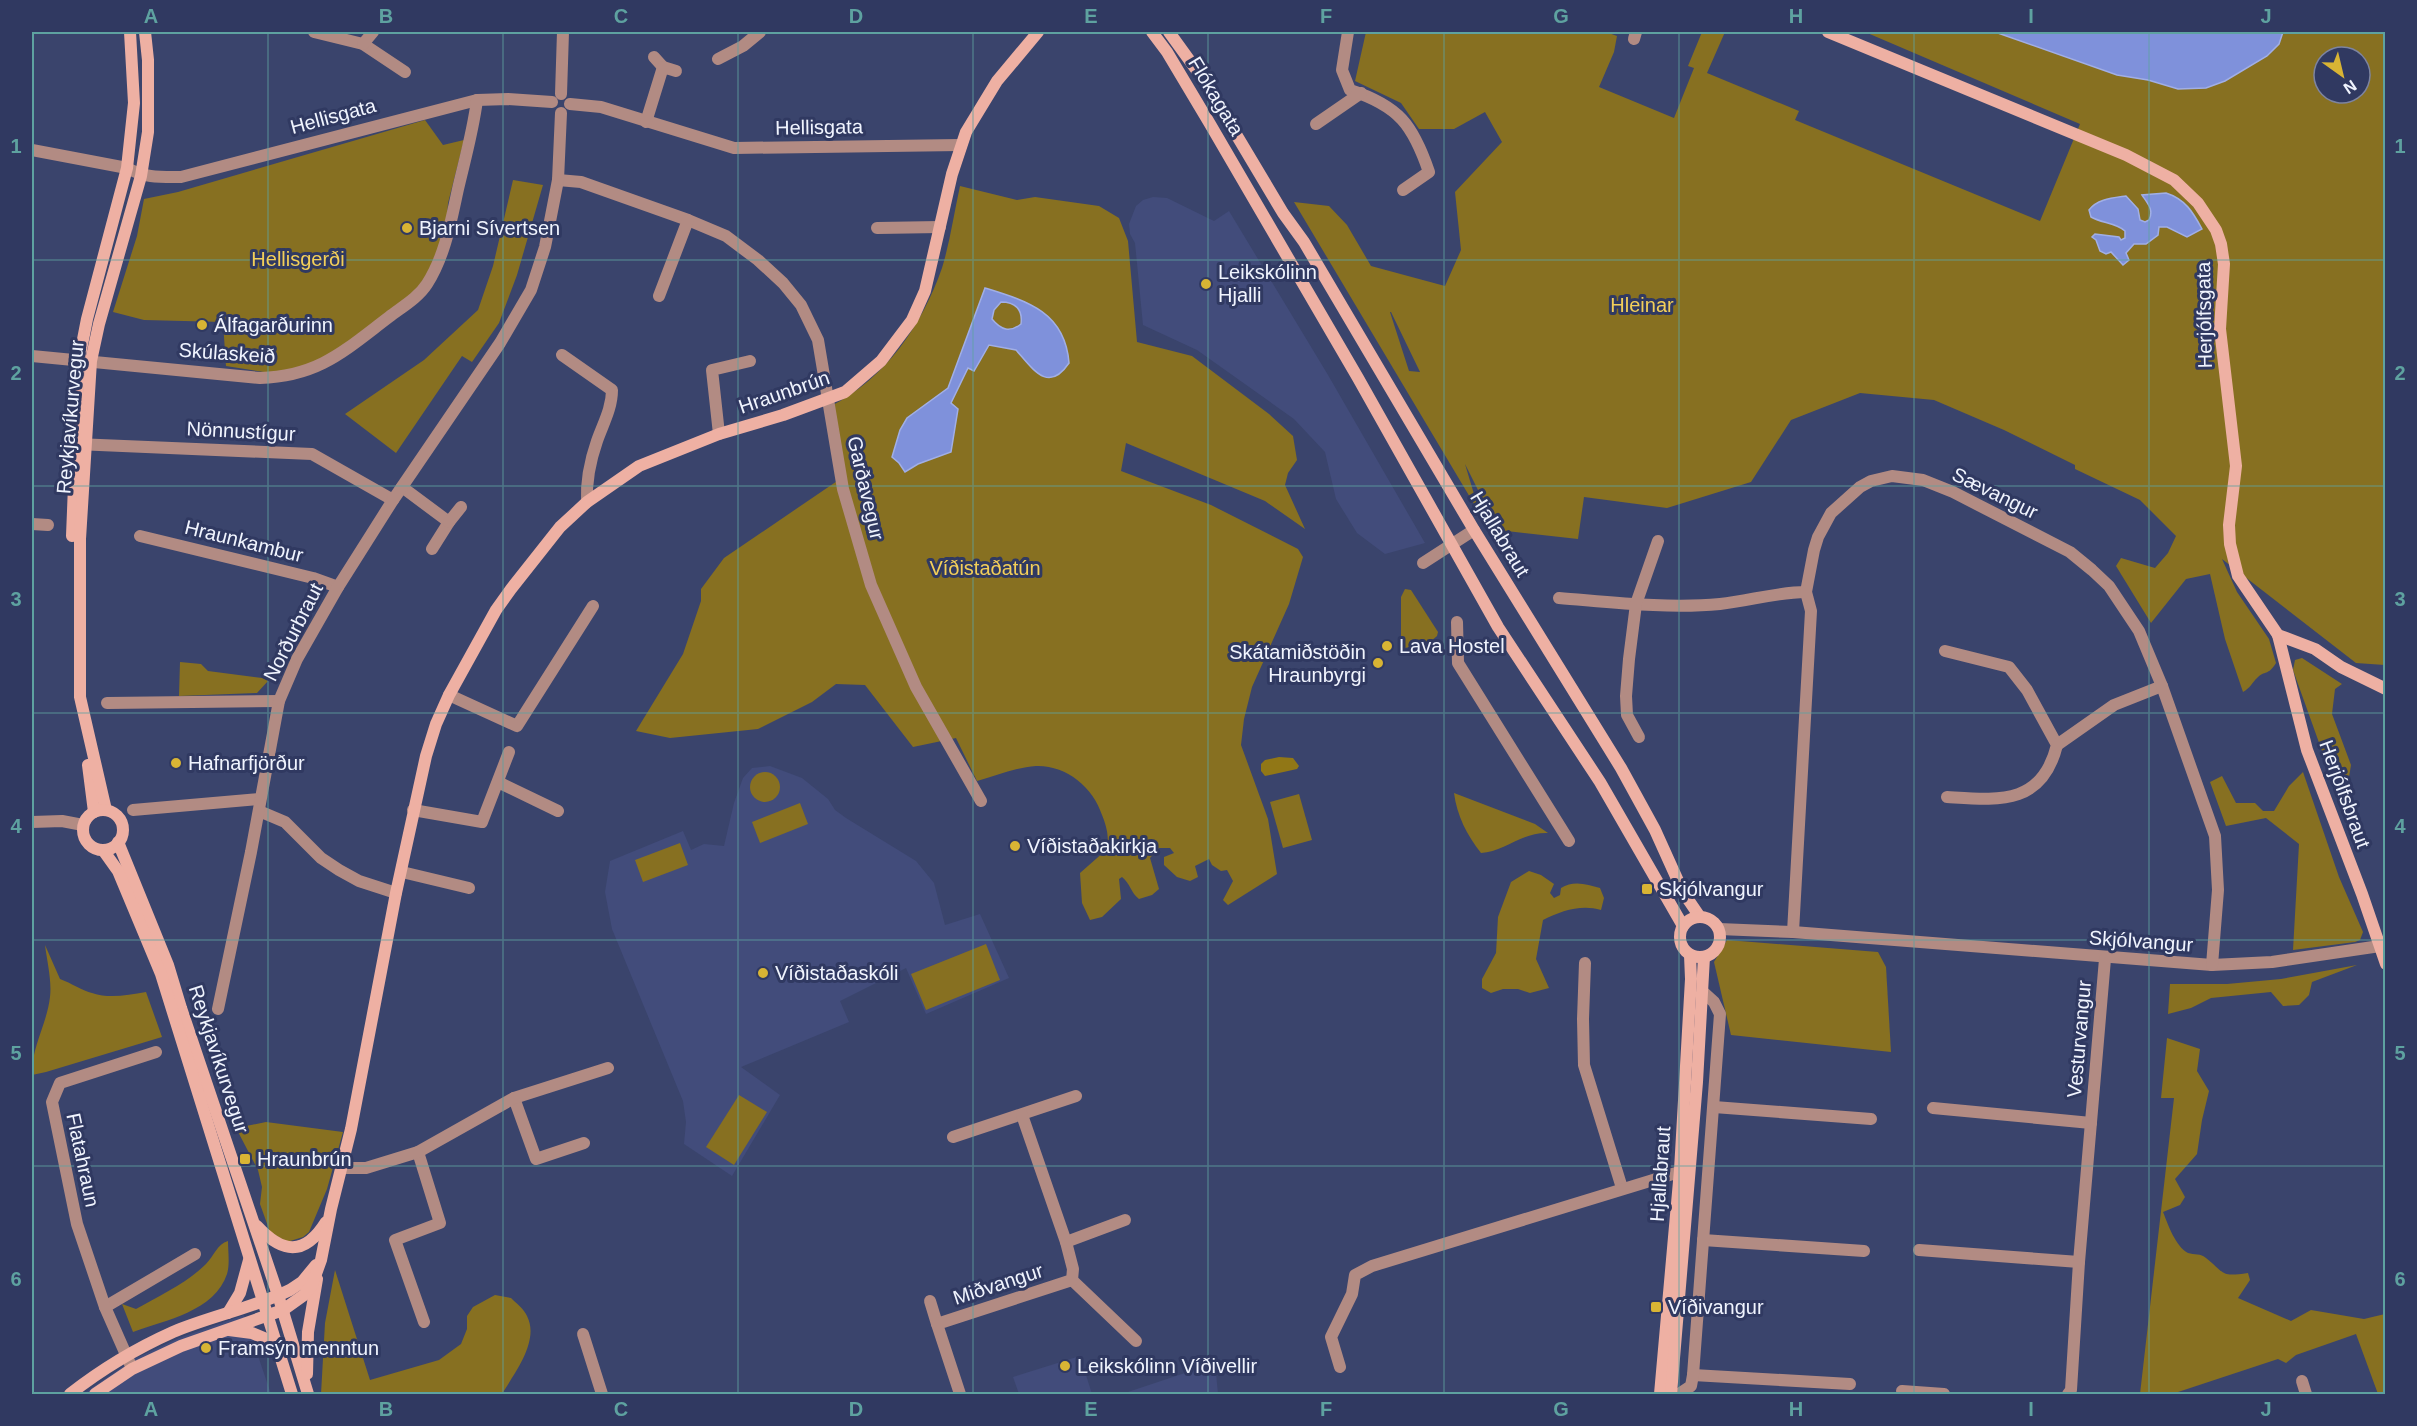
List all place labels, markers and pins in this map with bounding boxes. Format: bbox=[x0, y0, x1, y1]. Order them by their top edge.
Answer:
place label: Bjarni Sívertsen bbox=[419, 217, 560, 239]
marker: Bjarni Sívertsen bbox=[400, 221, 414, 235]
place label: Leikskólinn Hjalli bbox=[1218, 261, 1317, 306]
marker: Leikskólinn Hjalli bbox=[1199, 277, 1213, 291]
place label: Álfagarðurinn bbox=[214, 314, 333, 336]
marker: Álfagarðurinn bbox=[195, 318, 209, 332]
place label: Lava Hostel bbox=[1399, 635, 1505, 657]
marker: Lava Hostel bbox=[1380, 639, 1394, 653]
place label: Skátamiðstöðin Hraunbyrgi bbox=[1229, 641, 1366, 686]
marker: Skátamiðstöðin Hraunbyrgi bbox=[1371, 656, 1385, 670]
place label: Hafnarfjörður bbox=[188, 752, 305, 774]
marker: Hafnarfjörður bbox=[169, 756, 183, 770]
place label: Víðistaðakirkja bbox=[1027, 835, 1158, 857]
marker: Víðistaðakirkja bbox=[1008, 839, 1022, 853]
place label: Skjólvangur bbox=[1659, 878, 1764, 900]
marker: Skjólvangur bbox=[1640, 882, 1654, 896]
place label: Víðistaðaskóli bbox=[775, 962, 898, 984]
marker: Víðistaðaskóli bbox=[756, 966, 770, 980]
place label: Hraunbrún bbox=[257, 1148, 352, 1170]
marker: Hraunbrún bbox=[238, 1152, 252, 1166]
place label: Víðivangur bbox=[1668, 1296, 1764, 1318]
marker: Víðivangur bbox=[1649, 1300, 1663, 1314]
place label: Framsýn menntun bbox=[218, 1337, 379, 1359]
marker: Framsýn menntun bbox=[199, 1341, 213, 1355]
place label: Leikskólinn Víðivellir bbox=[1077, 1355, 1257, 1377]
marker: Leikskólinn Víðivellir bbox=[1058, 1359, 1072, 1373]

